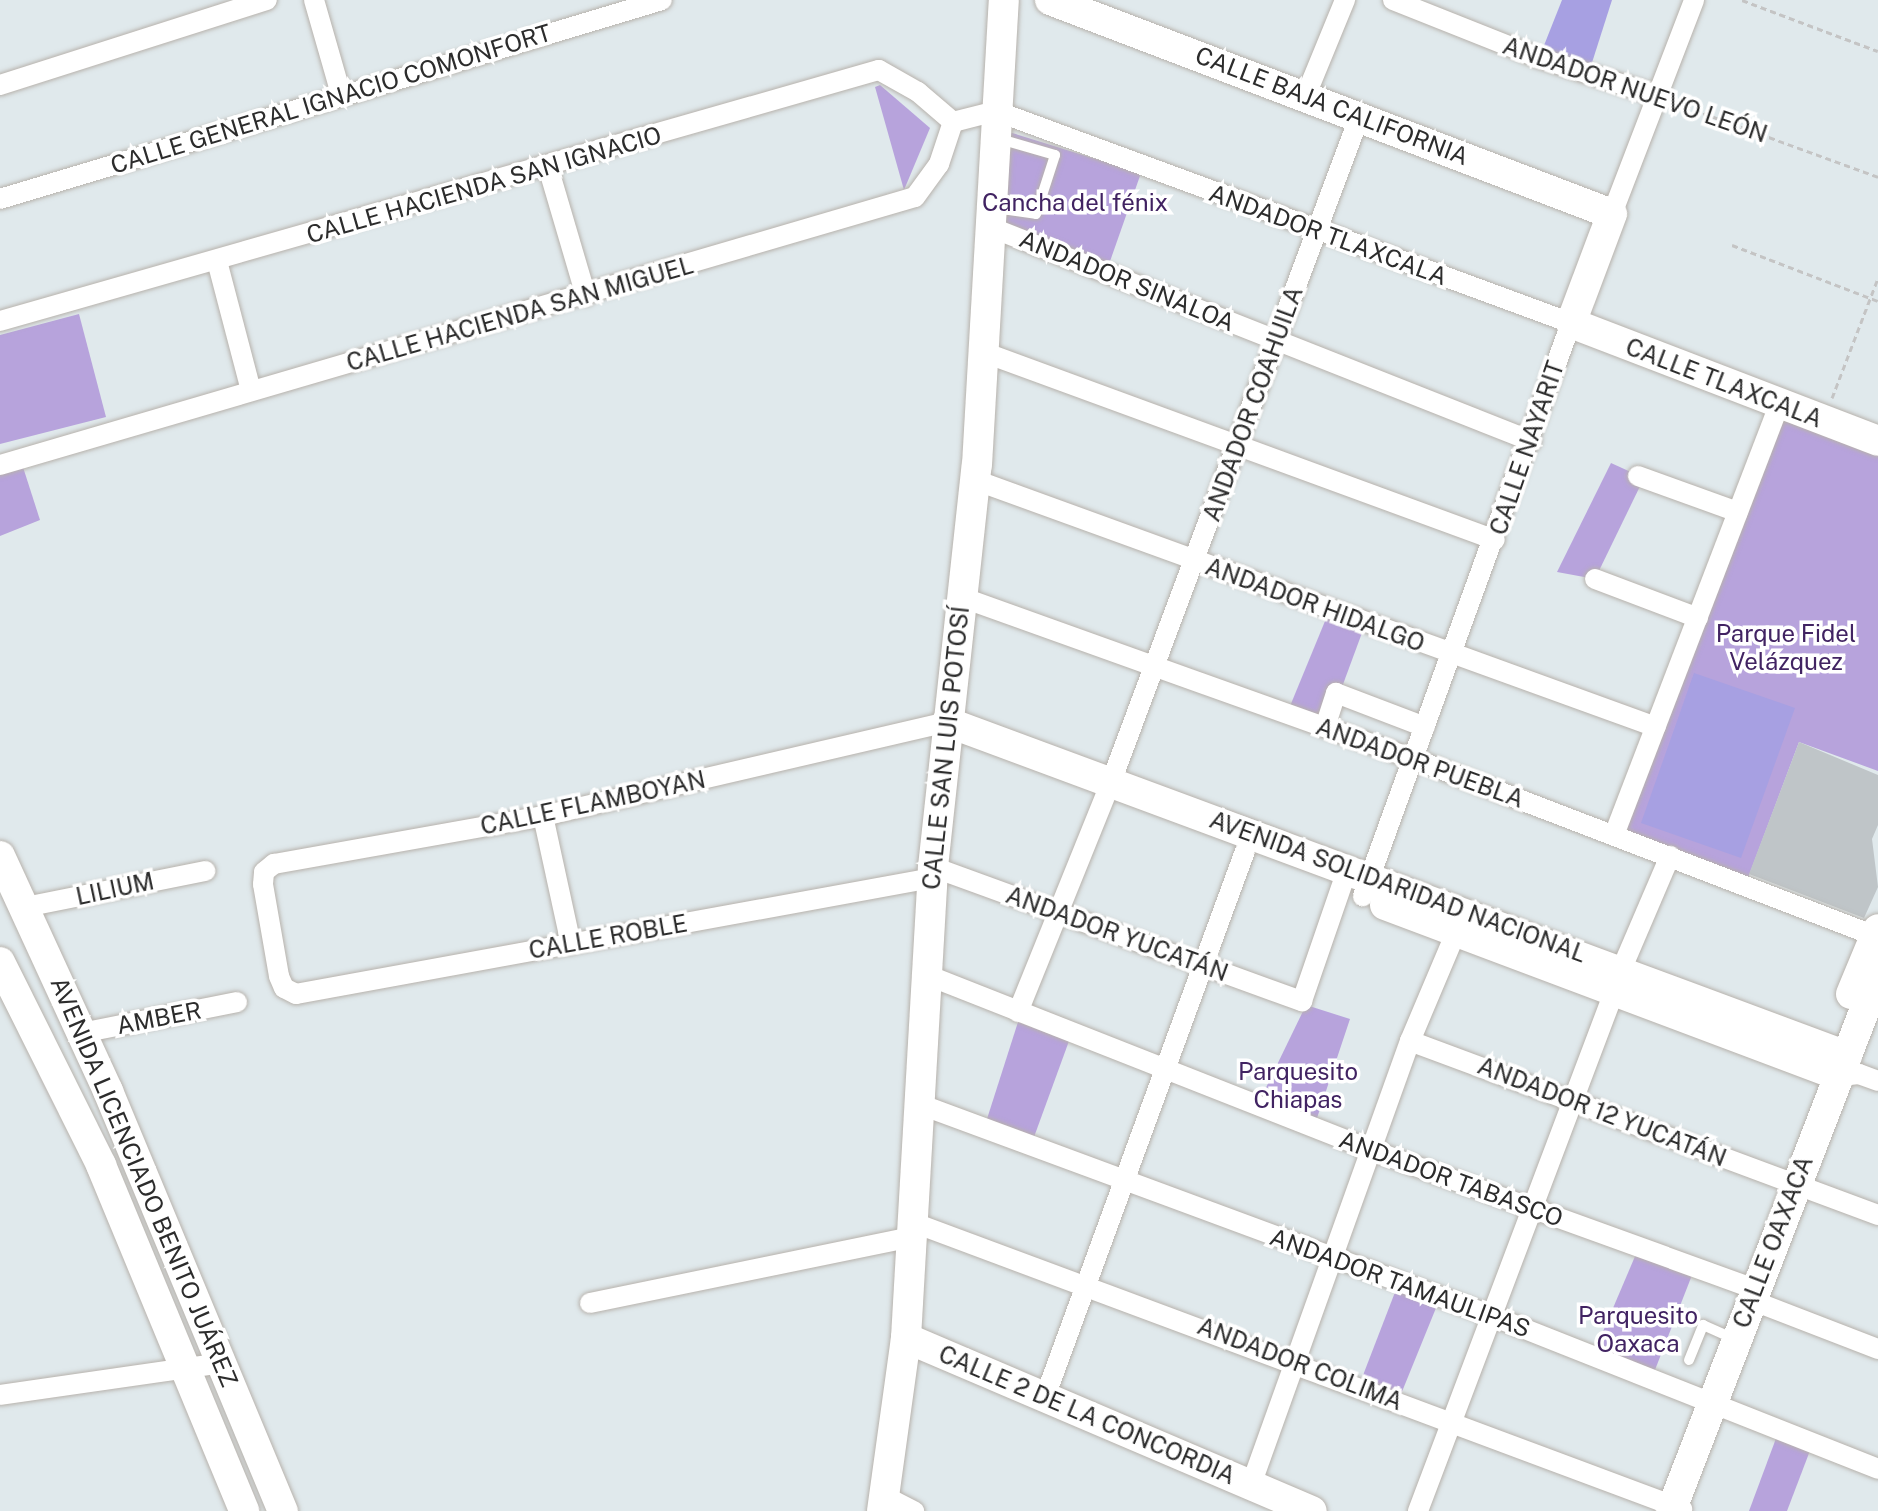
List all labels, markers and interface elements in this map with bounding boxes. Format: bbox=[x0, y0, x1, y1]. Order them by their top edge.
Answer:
street label: CALLE GENERAL IGNACIO COMONFORT bbox=[107, 18, 555, 180]
street label: ANDADOR NUEVO LEÓN bbox=[1499, 31, 1771, 149]
street label: CALLE BAJA CALIFORNIA bbox=[1191, 41, 1473, 171]
street label: CALLE HACIENDA SAN IGNACIO bbox=[303, 120, 665, 250]
street label: ANDADOR TLAXCALA bbox=[1205, 179, 1451, 291]
park label: Cancha del fénix bbox=[982, 189, 1168, 217]
street label: ANDADOR SINALOA bbox=[1015, 225, 1239, 337]
street label: CALLE HACIENDA SAN MIGUEL bbox=[343, 251, 697, 377]
street label: ANDADOR COAHUILA bbox=[1197, 283, 1309, 525]
street label: CALLE TLAXCALA bbox=[1622, 332, 1826, 434]
street label: CALLE NAYARIT bbox=[1484, 357, 1570, 539]
street label: ANDADOR HIDALGO bbox=[1201, 552, 1429, 658]
street label: CALLE SAN LUIS POTOSÍ bbox=[917, 605, 975, 891]
park label: Parque Fidel Velázquez bbox=[1716, 620, 1856, 676]
street label: ANDADOR PUEBLA bbox=[1312, 712, 1528, 814]
street label: CALLE FLAMBOYAN bbox=[478, 765, 708, 841]
street label: AVENIDA SOLIDARIDAD NACIONAL bbox=[1206, 805, 1590, 969]
street label: LILIUM bbox=[73, 867, 157, 911]
street label: ANDADOR YUCATÁN bbox=[1002, 880, 1232, 988]
street label: CALLE ROBLE bbox=[527, 909, 689, 965]
street label: AVENIDA LICENCIADO BENITO JUÁREZ bbox=[44, 973, 244, 1391]
street label: AMBER bbox=[114, 996, 204, 1040]
street label: ANDADOR 12 YUCATÁN bbox=[1474, 1051, 1730, 1173]
park label: Parquesito Chiapas bbox=[1238, 1058, 1358, 1114]
street label: ANDADOR TABASCO bbox=[1335, 1125, 1567, 1233]
street label: CALLE OAXACA bbox=[1727, 1152, 1819, 1332]
street label: ANDADOR TAMAULIPAS bbox=[1266, 1222, 1534, 1344]
park label: Parquesito Oaxaca bbox=[1578, 1302, 1698, 1358]
street label: ANDADOR COLIMA bbox=[1193, 1312, 1407, 1416]
street label: CALLE 2 DE LA CONCORDIA bbox=[934, 1339, 1240, 1491]

